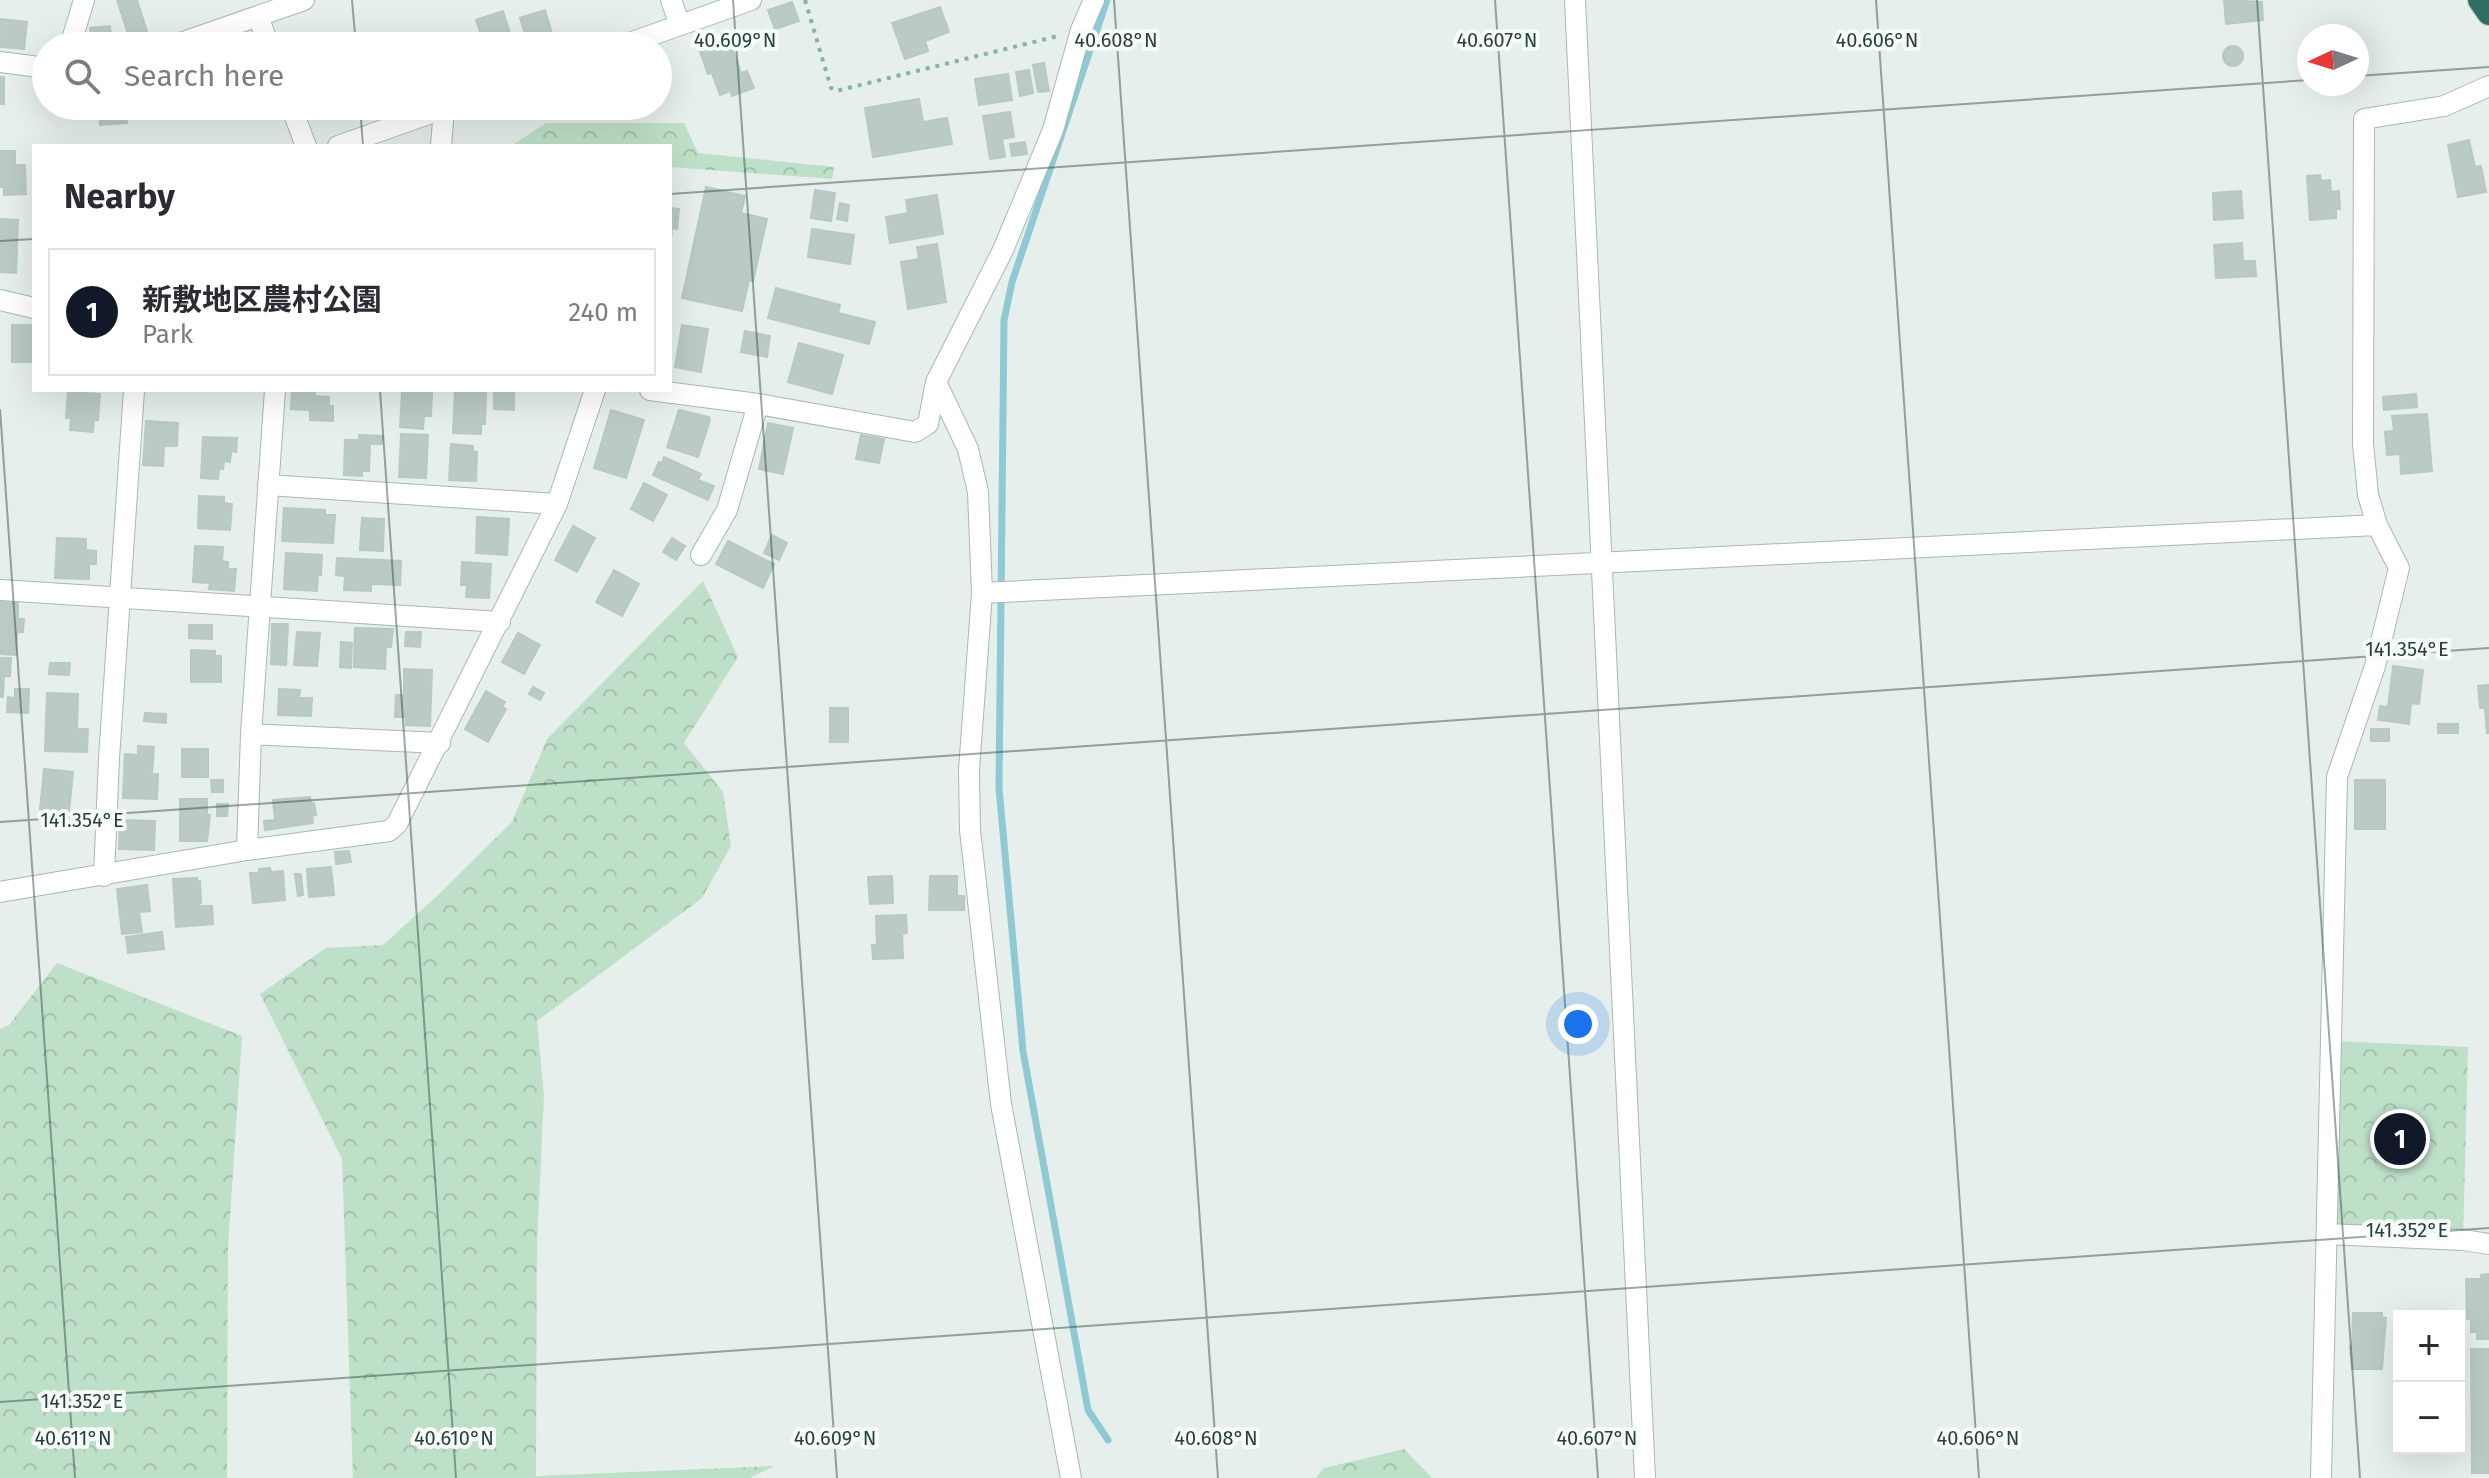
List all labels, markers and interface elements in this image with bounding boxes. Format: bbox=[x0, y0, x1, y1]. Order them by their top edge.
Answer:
north arrow bbox=[2297, 24, 2369, 96]
text: 40.609°N bbox=[694, 28, 776, 52]
text: 40.608°N bbox=[1074, 28, 1158, 52]
text: 40.607°N bbox=[1456, 28, 1538, 52]
text: 40.606°N bbox=[1836, 28, 1918, 52]
search box bbox=[32, 32, 672, 120]
icon: search bbox=[60, 54, 104, 98]
text: Search here bbox=[124, 58, 284, 94]
text: Nearby bbox=[64, 176, 175, 217]
text: 新敷地区農村公園 bbox=[142, 282, 382, 318]
text: 1 bbox=[86, 297, 98, 328]
text: 240 m bbox=[568, 297, 638, 328]
text: Park bbox=[142, 319, 193, 350]
text: 141.354°E bbox=[2365, 637, 2449, 661]
text: 141.354°E bbox=[40, 808, 124, 832]
your location bbox=[1558, 1004, 1598, 1044]
pin: 1 bbox=[2374, 1109, 2426, 1169]
text: 141.352°E bbox=[2366, 1218, 2448, 1242]
map controls bbox=[2393, 1310, 2465, 1454]
button: + bbox=[2393, 1310, 2465, 1382]
button: − bbox=[2393, 1382, 2465, 1454]
text: 141.352°E bbox=[41, 1389, 123, 1413]
text: 40.611°N bbox=[34, 1426, 112, 1450]
text: 40.610°N bbox=[414, 1426, 494, 1450]
text: 40.609°N bbox=[794, 1426, 876, 1450]
text: 40.608°N bbox=[1174, 1426, 1258, 1450]
text: 40.607°N bbox=[1556, 1426, 1638, 1450]
text: 40.606°N bbox=[1937, 1426, 2019, 1450]

